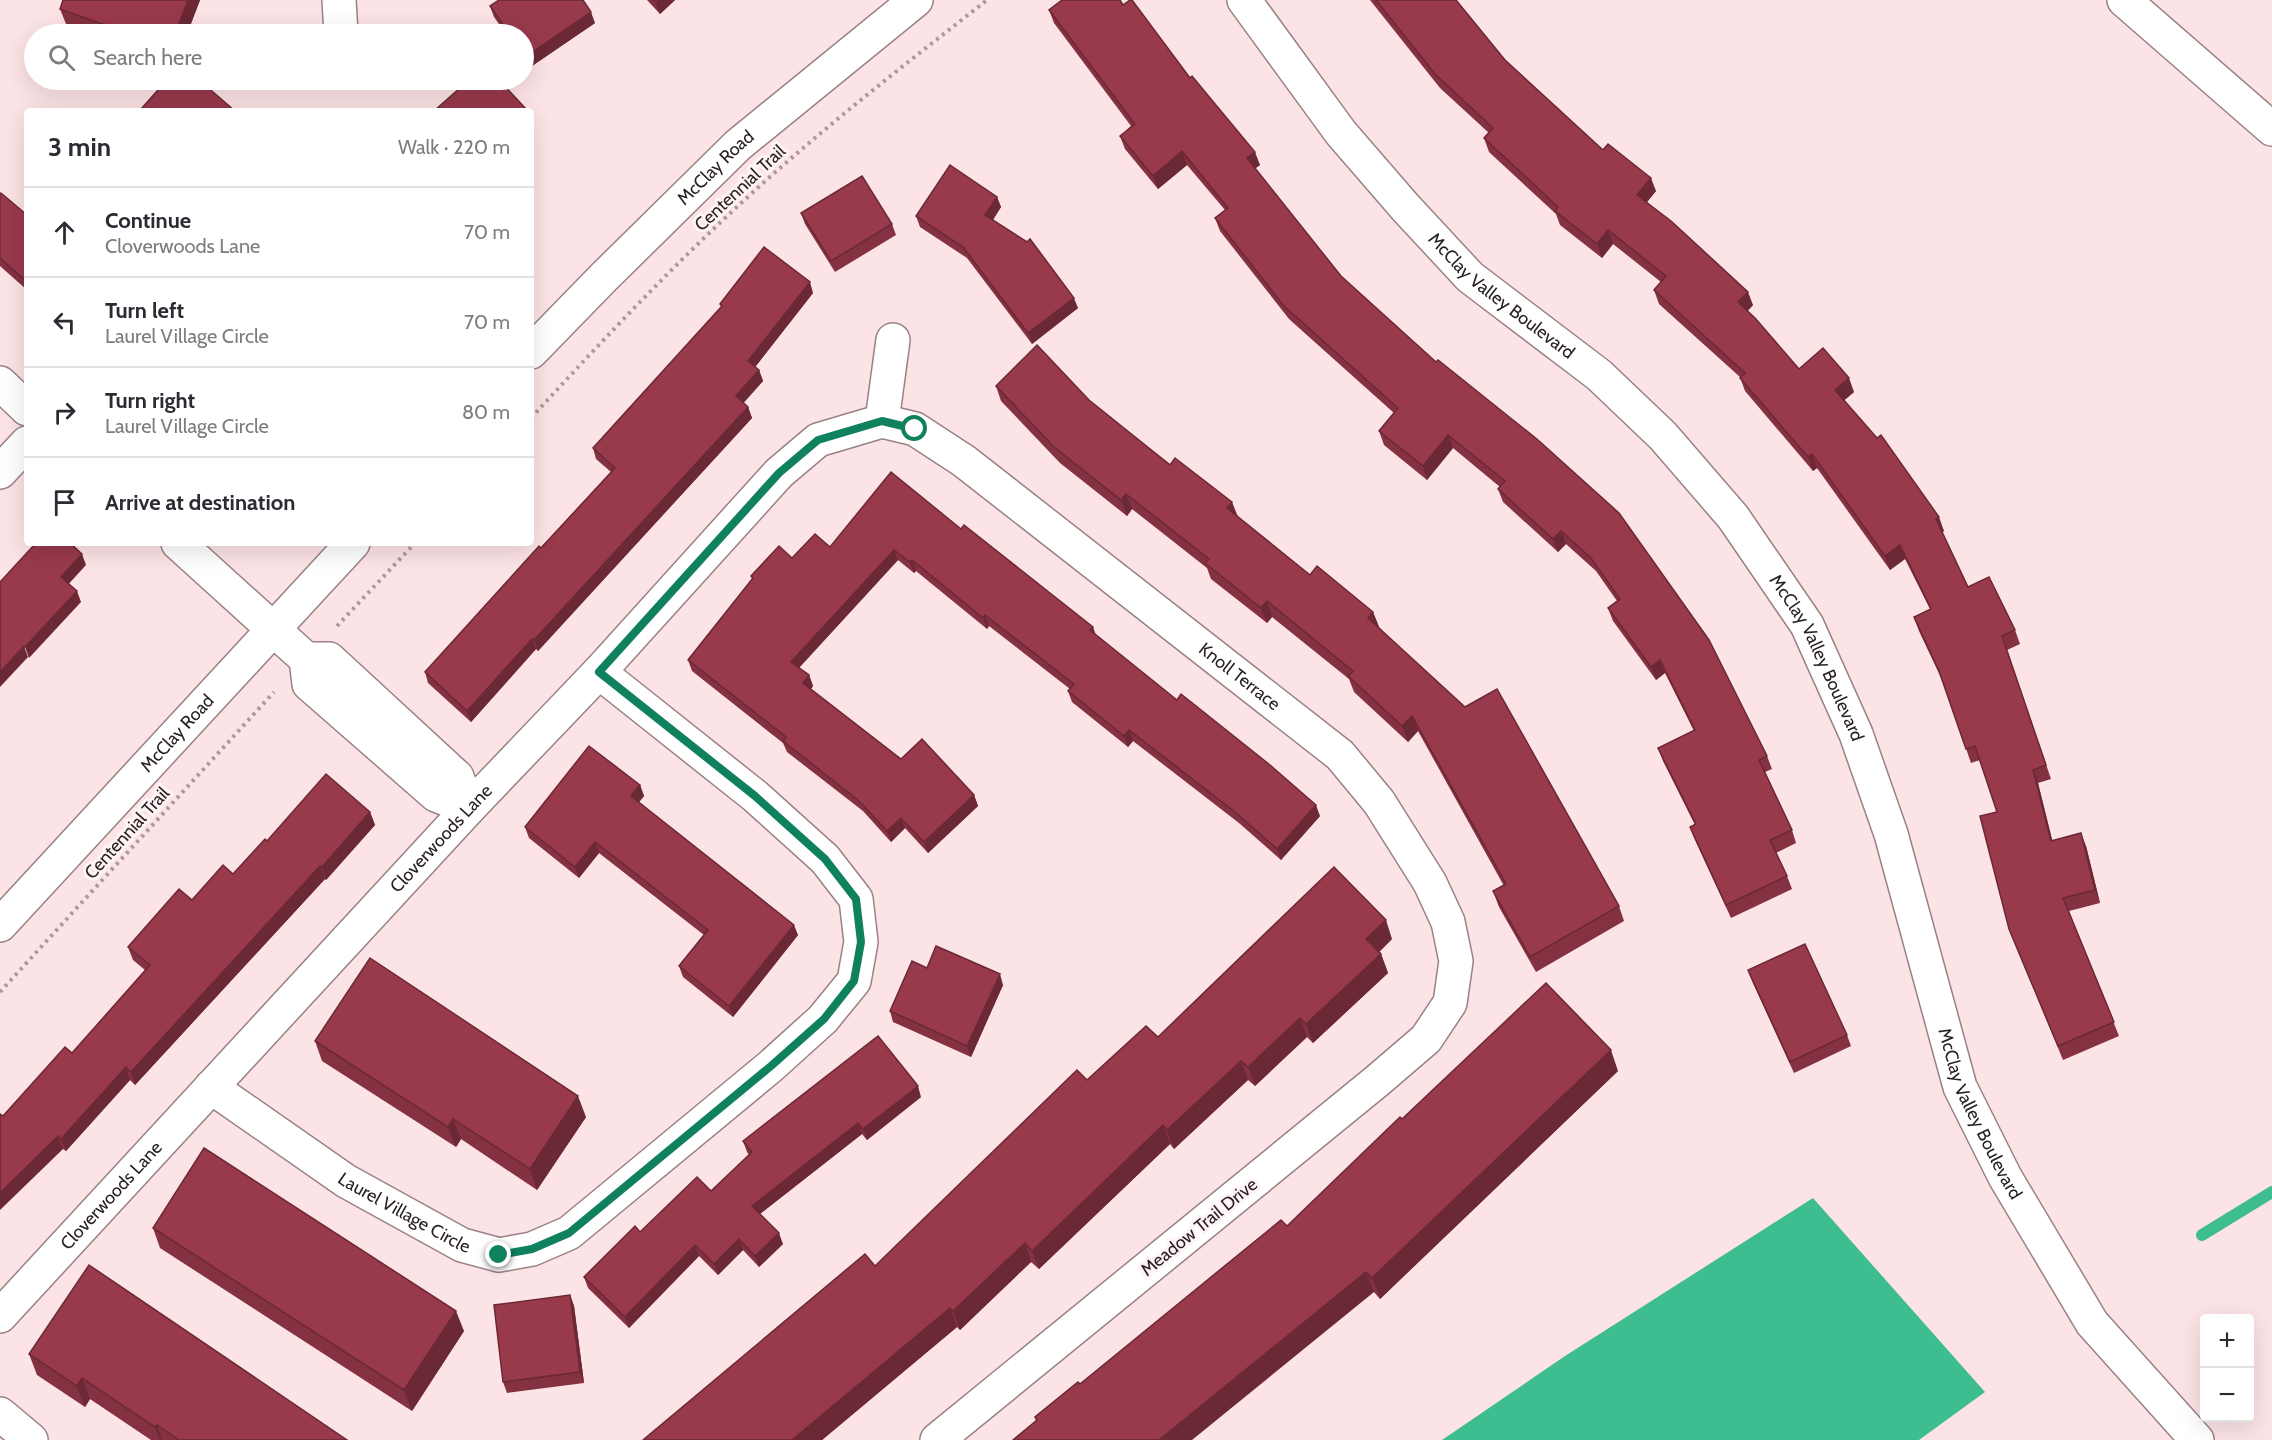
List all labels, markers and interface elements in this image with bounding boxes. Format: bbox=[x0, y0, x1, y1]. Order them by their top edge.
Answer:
search box bbox=[24, 24, 534, 90]
icon: search bbox=[45, 41, 78, 74]
text: Search here bbox=[93, 44, 202, 71]
street label: McClay Road bbox=[673, 126, 758, 210]
text: 3 min bbox=[48, 131, 111, 163]
text: Walk · 220 m bbox=[398, 135, 510, 159]
street label: Centennial Trail bbox=[690, 140, 791, 236]
text: Continue bbox=[105, 207, 191, 234]
icon: ahead bbox=[48, 216, 81, 249]
text: 70 m bbox=[464, 220, 510, 244]
street label: McClay Valley Boulevard bbox=[1423, 228, 1579, 364]
text: Cloverwoods Lane bbox=[105, 234, 260, 258]
text: Turn left bbox=[105, 297, 184, 324]
icon: left bbox=[48, 306, 81, 339]
text: 70 m bbox=[464, 310, 510, 334]
text: Laurel Village Circle bbox=[105, 324, 269, 348]
text: Turn right bbox=[105, 387, 195, 414]
icon: right bbox=[48, 396, 81, 429]
text: 80 m bbox=[462, 400, 510, 424]
text: Laurel Village Circle bbox=[105, 414, 269, 438]
route start bbox=[901, 415, 927, 441]
icon: arrive bbox=[48, 486, 81, 519]
text: Arrive at destination bbox=[105, 489, 295, 516]
street label: McClay Valley Boulevard bbox=[1765, 570, 1869, 744]
street label: Knoll Terrace bbox=[1194, 638, 1285, 715]
street label: McClay Road bbox=[136, 690, 219, 777]
street label: Cloverwoods Lane bbox=[385, 780, 497, 897]
street label: Centennial Trail bbox=[80, 782, 175, 884]
street label: McClay Valley Boulevard bbox=[1933, 1026, 2027, 1203]
street label: Cloverwoods Lane bbox=[56, 1137, 167, 1254]
street label: Laurel Village Circle bbox=[334, 1168, 472, 1258]
street label: Meadow Trail Drive bbox=[1136, 1173, 1262, 1281]
route end bbox=[485, 1241, 511, 1267]
map controls bbox=[2200, 1314, 2254, 1422]
button: + bbox=[2200, 1314, 2254, 1368]
button: − bbox=[2200, 1368, 2254, 1422]

